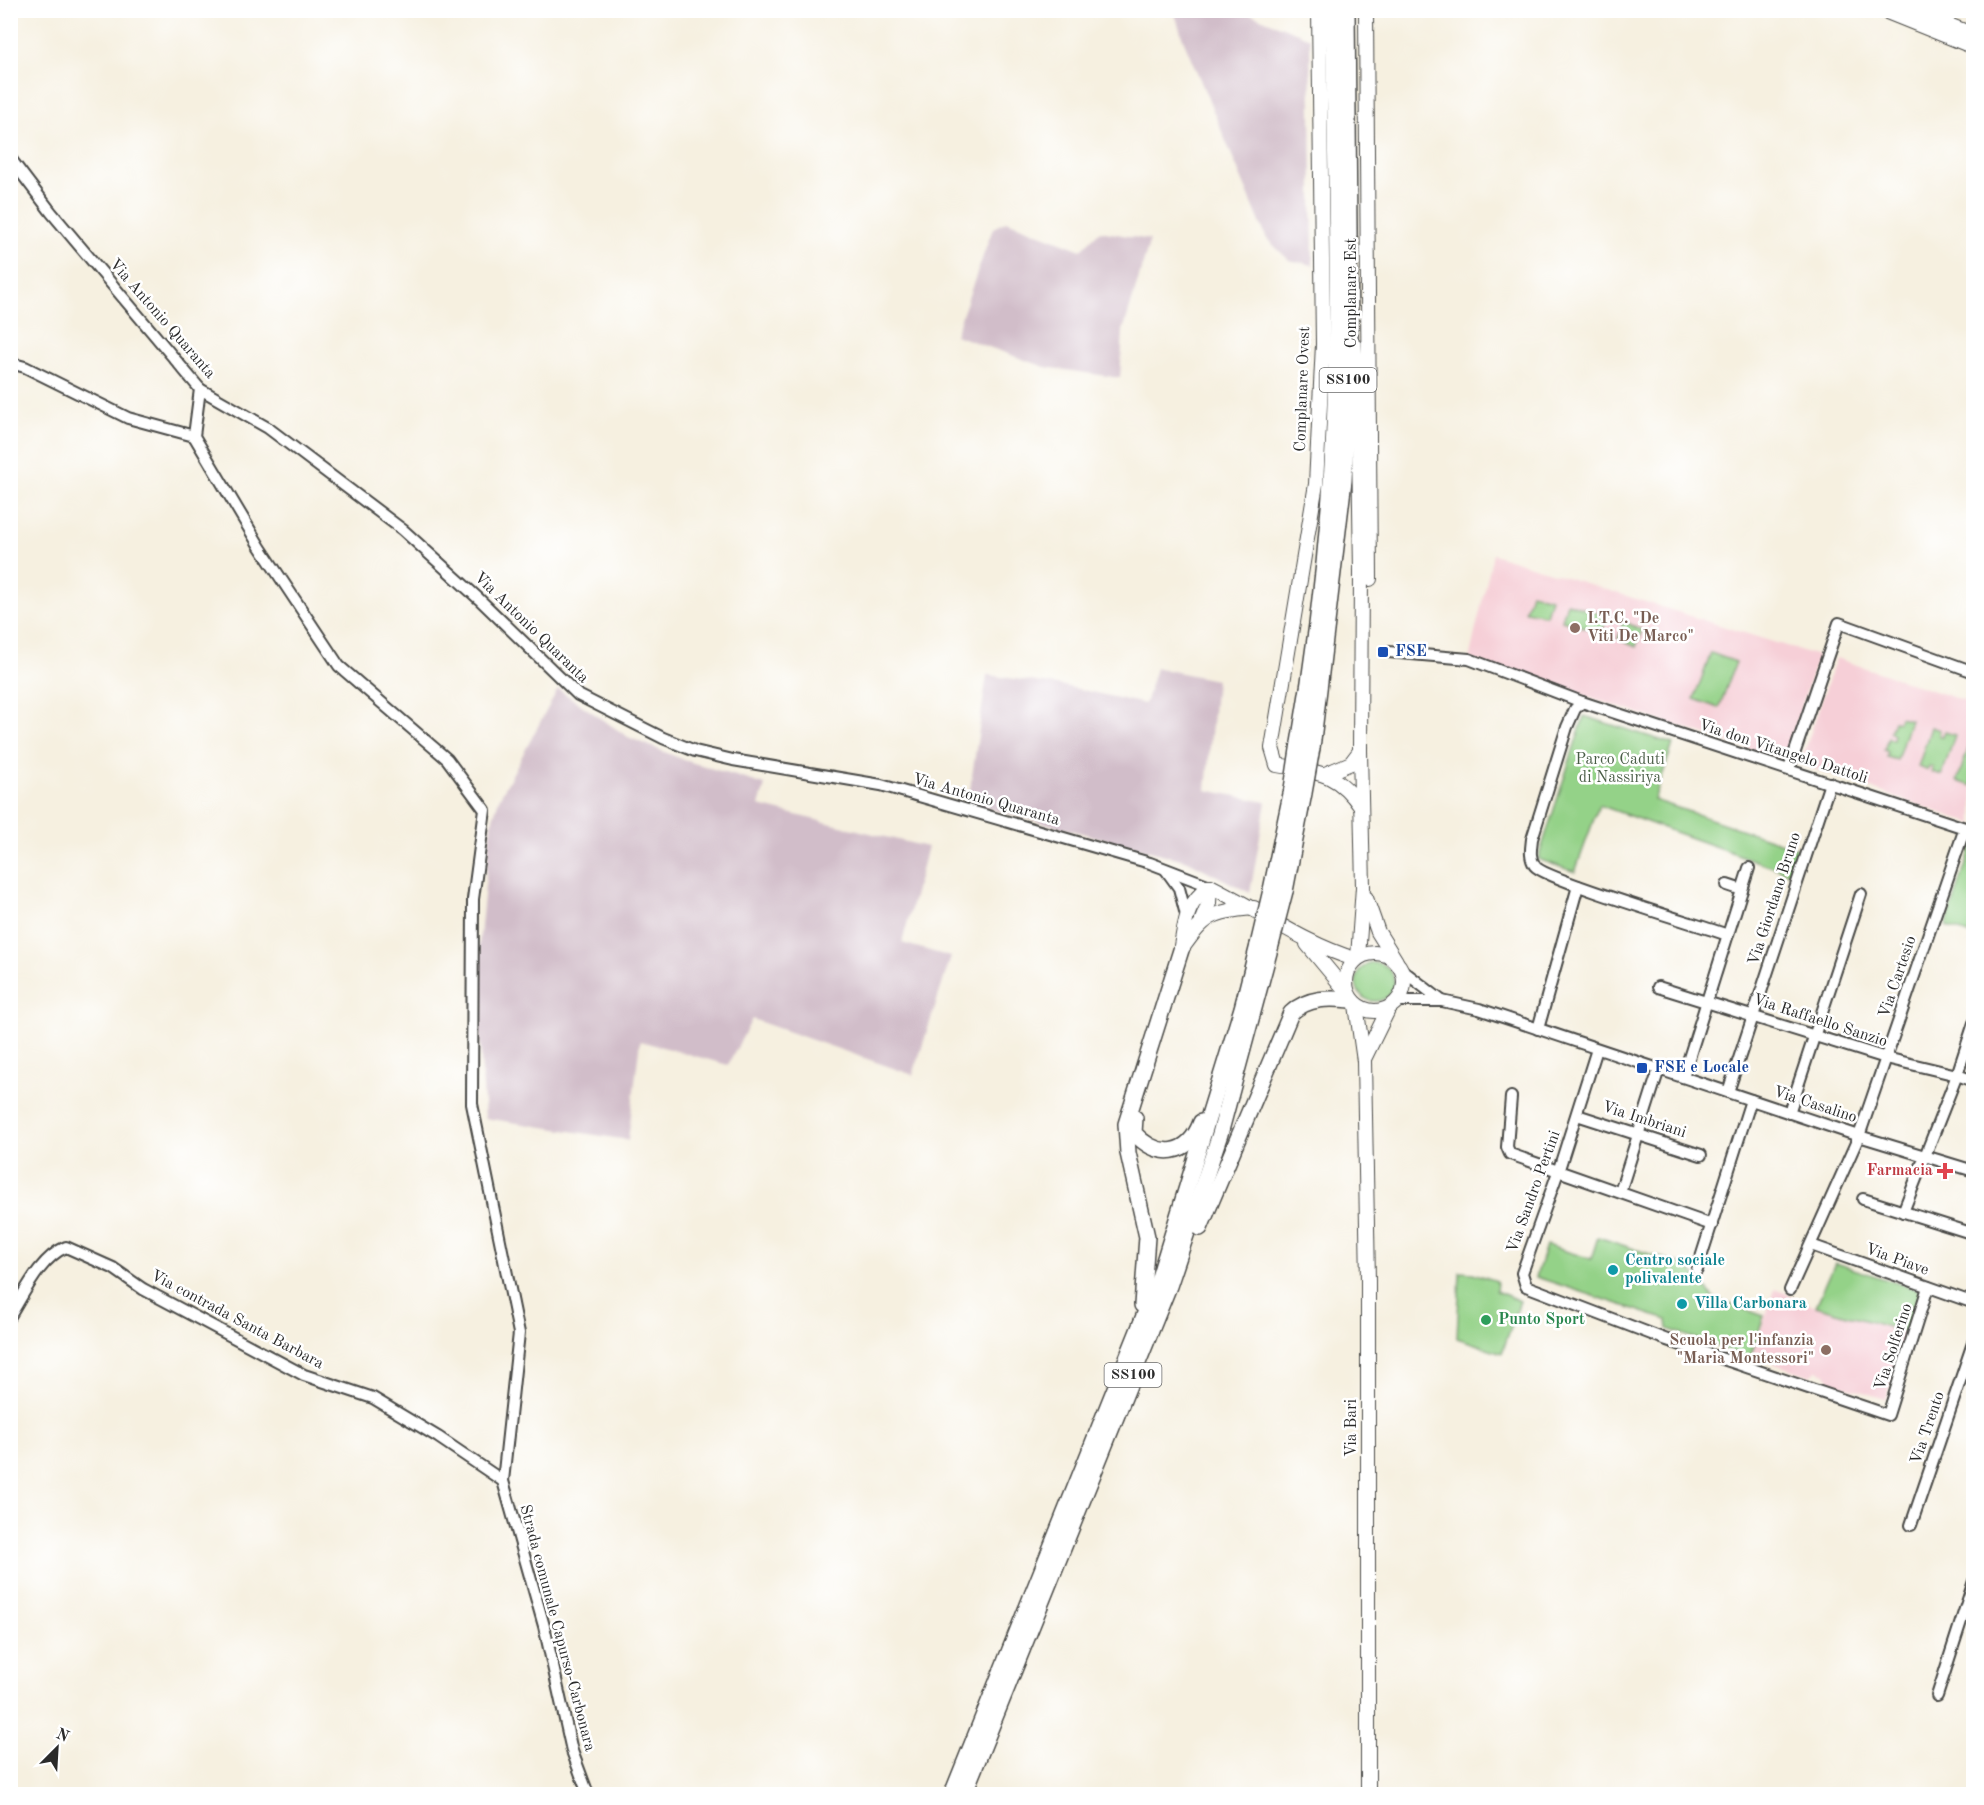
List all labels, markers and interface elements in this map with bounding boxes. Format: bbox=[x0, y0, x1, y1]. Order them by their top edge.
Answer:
street label: Complanare Est bbox=[1344, 237, 1360, 348]
street label: Via Antonio Quaranta bbox=[106, 256, 218, 382]
street label: Complanare Ovest bbox=[1293, 326, 1313, 452]
road number: SS100 bbox=[1320, 368, 1376, 392]
street label: Via Antonio Quaranta bbox=[471, 569, 591, 687]
place label: I.T.C. "De Viti De Marco" bbox=[1587, 611, 1694, 645]
marker: I.T.C. "De Viti De Marco" bbox=[1568, 621, 1582, 635]
place label: FSE bbox=[1395, 644, 1427, 660]
marker: FSE bbox=[1376, 645, 1390, 659]
street label: Via don Vitangelo Dattoli bbox=[1696, 717, 1870, 787]
park label: Parco Caduti di Nassiriya bbox=[1575, 752, 1665, 786]
street label: Via Antonio Quaranta bbox=[911, 771, 1062, 829]
street label: Via Giordano Bruno bbox=[1746, 831, 1804, 967]
street label: Via Cartesio bbox=[1876, 934, 1920, 1020]
street label: Via Raffaello Sanzio bbox=[1751, 992, 1889, 1050]
place label: FSE e Locale bbox=[1654, 1060, 1749, 1076]
marker: FSE e Locale bbox=[1635, 1061, 1649, 1075]
street label: Via Casalino bbox=[1771, 1084, 1859, 1126]
street label: Via Imbriani bbox=[1600, 1099, 1688, 1141]
street label: Via Sandro Pertini bbox=[1504, 1129, 1564, 1255]
place label: Farmacia bbox=[1866, 1163, 1933, 1179]
marker: Farmacia bbox=[1938, 1164, 1952, 1178]
street label: Via Piave bbox=[1863, 1241, 1931, 1279]
place label: Centro sociale polivalente bbox=[1625, 1253, 1725, 1287]
marker: Centro sociale polivalente bbox=[1606, 1263, 1620, 1277]
street label: Via contrada Santa Barbara bbox=[148, 1268, 326, 1372]
place label: Villa Carbonara bbox=[1694, 1296, 1807, 1312]
marker: Villa Carbonara bbox=[1675, 1297, 1689, 1311]
street label: Via Solferino bbox=[1872, 1301, 1916, 1393]
place label: Punto Sport bbox=[1498, 1312, 1585, 1328]
marker: Punto Sport bbox=[1479, 1313, 1493, 1327]
place label: Scuola per l'infanzia "Maria Montessori" bbox=[1669, 1333, 1814, 1367]
marker: Scuola per l'infanzia "Maria Montessori" bbox=[1819, 1343, 1833, 1357]
road number: SS100 bbox=[1104, 1363, 1162, 1387]
street label: Via Trento bbox=[1908, 1389, 1948, 1466]
street label: Via Bari bbox=[1344, 1399, 1360, 1457]
street label: Strada comunale Capurso-Carbonara bbox=[516, 1503, 598, 1753]
north arrow bbox=[27, 1718, 87, 1778]
text: N bbox=[53, 1726, 72, 1746]

